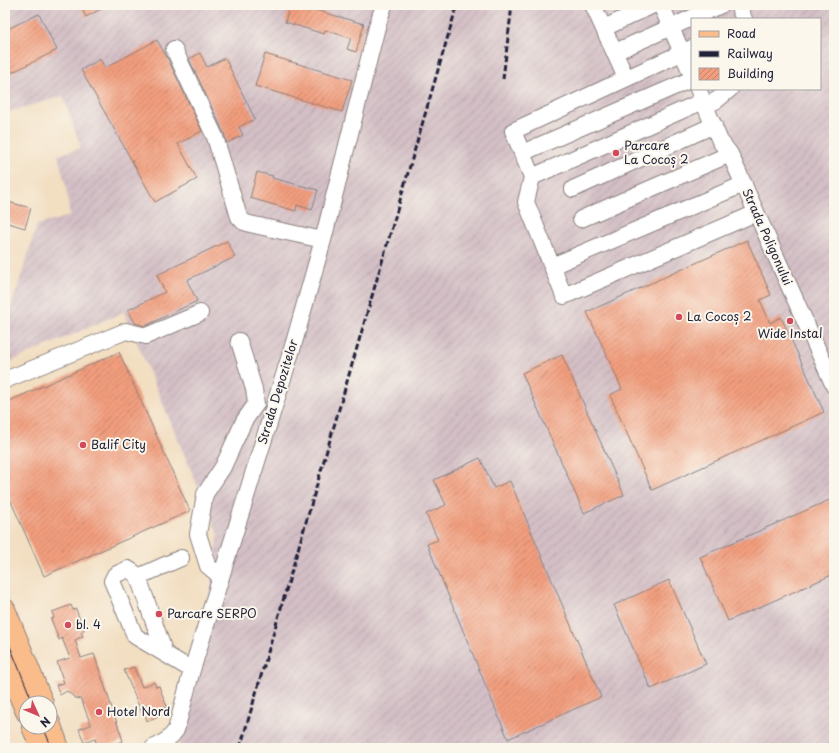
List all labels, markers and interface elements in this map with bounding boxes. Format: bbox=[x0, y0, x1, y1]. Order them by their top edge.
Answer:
legend bbox=[691, 18, 821, 90]
text: Road bbox=[727, 24, 756, 42]
text: Railway bbox=[727, 44, 773, 62]
text: Building bbox=[727, 64, 774, 82]
place label: Parcare La Cocoș 2 bbox=[624, 136, 688, 168]
marker: Parcare La Cocoș 2 bbox=[611, 148, 621, 158]
street label: Strada Poligonului bbox=[738, 185, 797, 288]
place label: La Cocoș 2 bbox=[687, 307, 751, 325]
marker: La Cocoș 2 bbox=[674, 312, 684, 322]
marker: Wide Instal bbox=[785, 316, 795, 326]
place label: Wide Instal bbox=[758, 324, 822, 342]
street label: Strada Depozitelor bbox=[252, 337, 302, 447]
place label: Balif City bbox=[91, 435, 146, 453]
marker: Balif City bbox=[78, 440, 88, 450]
place label: Parcare SERPO bbox=[167, 604, 257, 622]
marker: Parcare SERPO bbox=[154, 609, 164, 619]
place label: bl. 4 bbox=[76, 615, 101, 633]
marker: bl. 4 bbox=[63, 620, 73, 630]
north arrow bbox=[18, 695, 58, 735]
place label: Hotel Nord bbox=[107, 702, 170, 720]
marker: Hotel Nord bbox=[94, 707, 104, 717]
text: N bbox=[36, 713, 55, 732]

